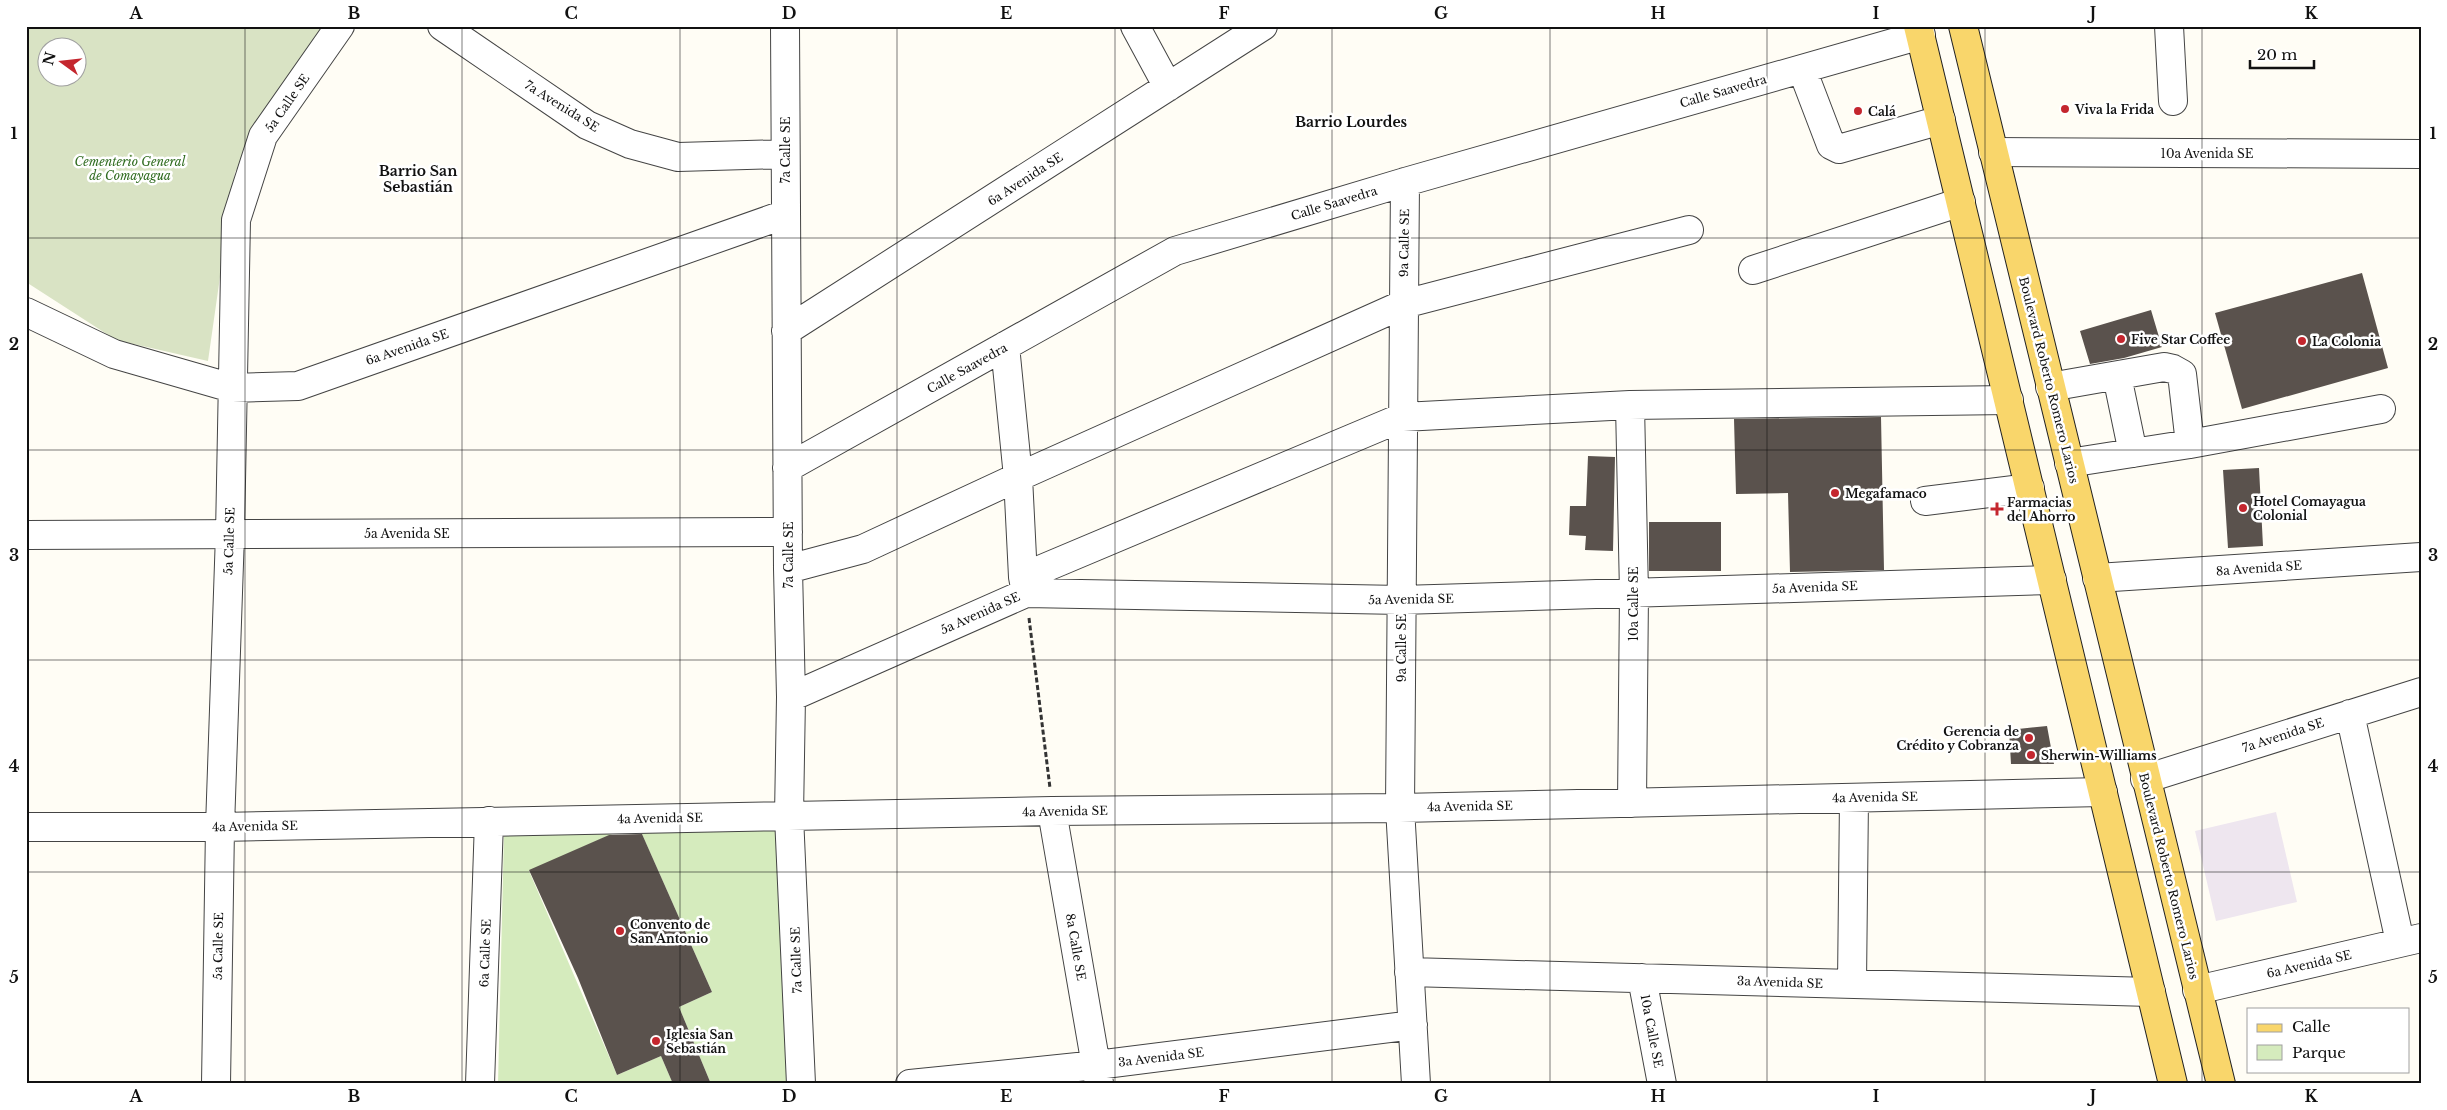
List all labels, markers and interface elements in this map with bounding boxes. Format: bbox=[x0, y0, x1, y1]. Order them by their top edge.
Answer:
text: A bbox=[129, 3, 144, 23]
text: B bbox=[348, 3, 361, 23]
text: C bbox=[564, 3, 578, 23]
text: D bbox=[782, 3, 796, 23]
text: E bbox=[1000, 3, 1012, 23]
text: F bbox=[1218, 3, 1230, 23]
text: G bbox=[1434, 3, 1448, 23]
text: H bbox=[1650, 3, 1666, 23]
text: I bbox=[1873, 3, 1880, 23]
text: J bbox=[2087, 3, 2096, 23]
text: K bbox=[2304, 3, 2318, 23]
north arrow bbox=[38, 38, 88, 88]
scale bar bbox=[2250, 38, 2313, 70]
text: 20 m bbox=[2257, 45, 2297, 64]
text: N bbox=[39, 50, 60, 67]
street label: 5a Calle SE bbox=[261, 71, 313, 135]
street label: Calle Saavedra bbox=[1678, 71, 1768, 111]
street label: 7a Avenida SE bbox=[522, 77, 602, 135]
place label: Viva la Frida bbox=[2074, 102, 2154, 117]
marker: Viva la Frida bbox=[2059, 103, 2071, 115]
place label: Calá bbox=[1868, 104, 1896, 119]
marker: Calá bbox=[1852, 105, 1864, 117]
district label: Barrio Lourdes bbox=[1295, 113, 1408, 131]
street label: 7a Calle SE bbox=[778, 116, 793, 183]
text: 1 bbox=[11, 123, 18, 143]
text: 1 bbox=[2430, 123, 2437, 143]
street label: 10a Avenida SE bbox=[2161, 146, 2254, 161]
street label: 6a Avenida SE bbox=[985, 149, 1066, 209]
park label: Cementerio General de Comayagua bbox=[75, 154, 186, 183]
district label: Barrio San Sebastián bbox=[379, 162, 457, 196]
street label: Calle Saavedra bbox=[1289, 183, 1379, 223]
street label: 9a Calle SE bbox=[1396, 208, 1412, 277]
street label: Boulevard Roberto Romero Larios bbox=[2016, 275, 2082, 485]
street label: 6a Avenida SE bbox=[364, 326, 451, 368]
place label: Five Star Coffee bbox=[2131, 332, 2230, 347]
marker: Five Star Coffee bbox=[2115, 333, 2127, 345]
text: 2 bbox=[9, 334, 19, 354]
place label: La Colonia bbox=[2312, 334, 2381, 349]
text: 2 bbox=[2428, 334, 2438, 354]
marker: La Colonia bbox=[2296, 335, 2308, 347]
street label: Calle Saavedra bbox=[924, 340, 1010, 396]
place label: Megafamaco bbox=[1845, 486, 1927, 501]
marker: Megafamaco bbox=[1829, 487, 1841, 499]
place label: Hotel Comayagua Colonial bbox=[2253, 494, 2366, 523]
place label: Farmacias del Ahorro bbox=[2007, 495, 2075, 524]
marker: Hotel Comayagua Colonial bbox=[2237, 502, 2249, 514]
marker: Farmacias del Ahorro bbox=[1991, 503, 2003, 515]
street label: 5a Calle SE bbox=[220, 507, 238, 575]
street label: 7a Calle SE bbox=[781, 521, 796, 588]
street label: 5a Avenida SE bbox=[364, 526, 450, 541]
text: 3 bbox=[9, 545, 19, 565]
text: 3 bbox=[2428, 545, 2438, 565]
street label: 8a Avenida SE bbox=[2216, 557, 2303, 578]
street label: 10a Calle SE bbox=[1626, 566, 1641, 641]
street label: 5a Avenida SE bbox=[1772, 578, 1858, 596]
street label: 5a Avenida SE bbox=[938, 589, 1022, 637]
street label: 5a Avenida SE bbox=[1368, 591, 1454, 607]
street label: 9a Calle SE bbox=[1394, 613, 1409, 682]
street label: 7a Avenida SE bbox=[2240, 715, 2326, 755]
place label: Gerencia de Crédito y Cobranza bbox=[1896, 724, 2019, 753]
marker: Gerencia de Crédito y Cobranza bbox=[2023, 732, 2035, 744]
place label: Sherwin-Williams bbox=[2041, 748, 2157, 763]
marker: Sherwin-Williams bbox=[2025, 749, 2037, 761]
text: 4 bbox=[9, 756, 19, 776]
text: 4 bbox=[2428, 756, 2438, 776]
street label: Boulevard Roberto Romero Larios bbox=[2136, 771, 2202, 981]
street label: 4a Avenida SE bbox=[1832, 789, 1918, 805]
street label: 4a Avenida SE bbox=[1427, 798, 1513, 814]
street label: 4a Avenida SE bbox=[1022, 803, 1108, 819]
street label: 4a Avenida SE bbox=[617, 810, 703, 826]
street label: 4a Avenida SE bbox=[212, 818, 298, 834]
street label: 5a Calle SE bbox=[210, 912, 226, 980]
street label: 8a Calle SE bbox=[1063, 912, 1089, 982]
place label: Convento de San Antonio bbox=[630, 917, 710, 946]
street label: 6a Calle SE bbox=[476, 918, 494, 988]
marker: Convento de San Antonio bbox=[614, 925, 626, 937]
street label: 7a Calle SE bbox=[787, 926, 805, 994]
street label: 6a Avenida SE bbox=[2265, 947, 2353, 981]
text: 5 bbox=[9, 967, 19, 987]
text: 5 bbox=[2428, 967, 2438, 987]
street label: 3a Avenida SE bbox=[1737, 973, 1824, 991]
street label: 10a Calle SE bbox=[1638, 993, 1667, 1069]
legend bbox=[2247, 1008, 2410, 1072]
text: Calle bbox=[2292, 1017, 2331, 1036]
place label: Iglesia San Sebastián bbox=[666, 1027, 733, 1056]
marker: Iglesia San Sebastián bbox=[650, 1035, 662, 1047]
text: Parque bbox=[2292, 1043, 2346, 1062]
street label: 3a Avenida SE bbox=[1117, 1044, 1205, 1070]
text: A bbox=[129, 1086, 144, 1106]
text: B bbox=[348, 1086, 361, 1106]
text: C bbox=[564, 1086, 578, 1106]
text: D bbox=[782, 1086, 796, 1106]
text: E bbox=[1000, 1086, 1012, 1106]
text: F bbox=[1218, 1086, 1230, 1106]
text: G bbox=[1434, 1086, 1448, 1106]
text: H bbox=[1650, 1086, 1666, 1106]
text: I bbox=[1873, 1086, 1880, 1106]
text: J bbox=[2087, 1086, 2096, 1106]
text: K bbox=[2304, 1086, 2318, 1106]

